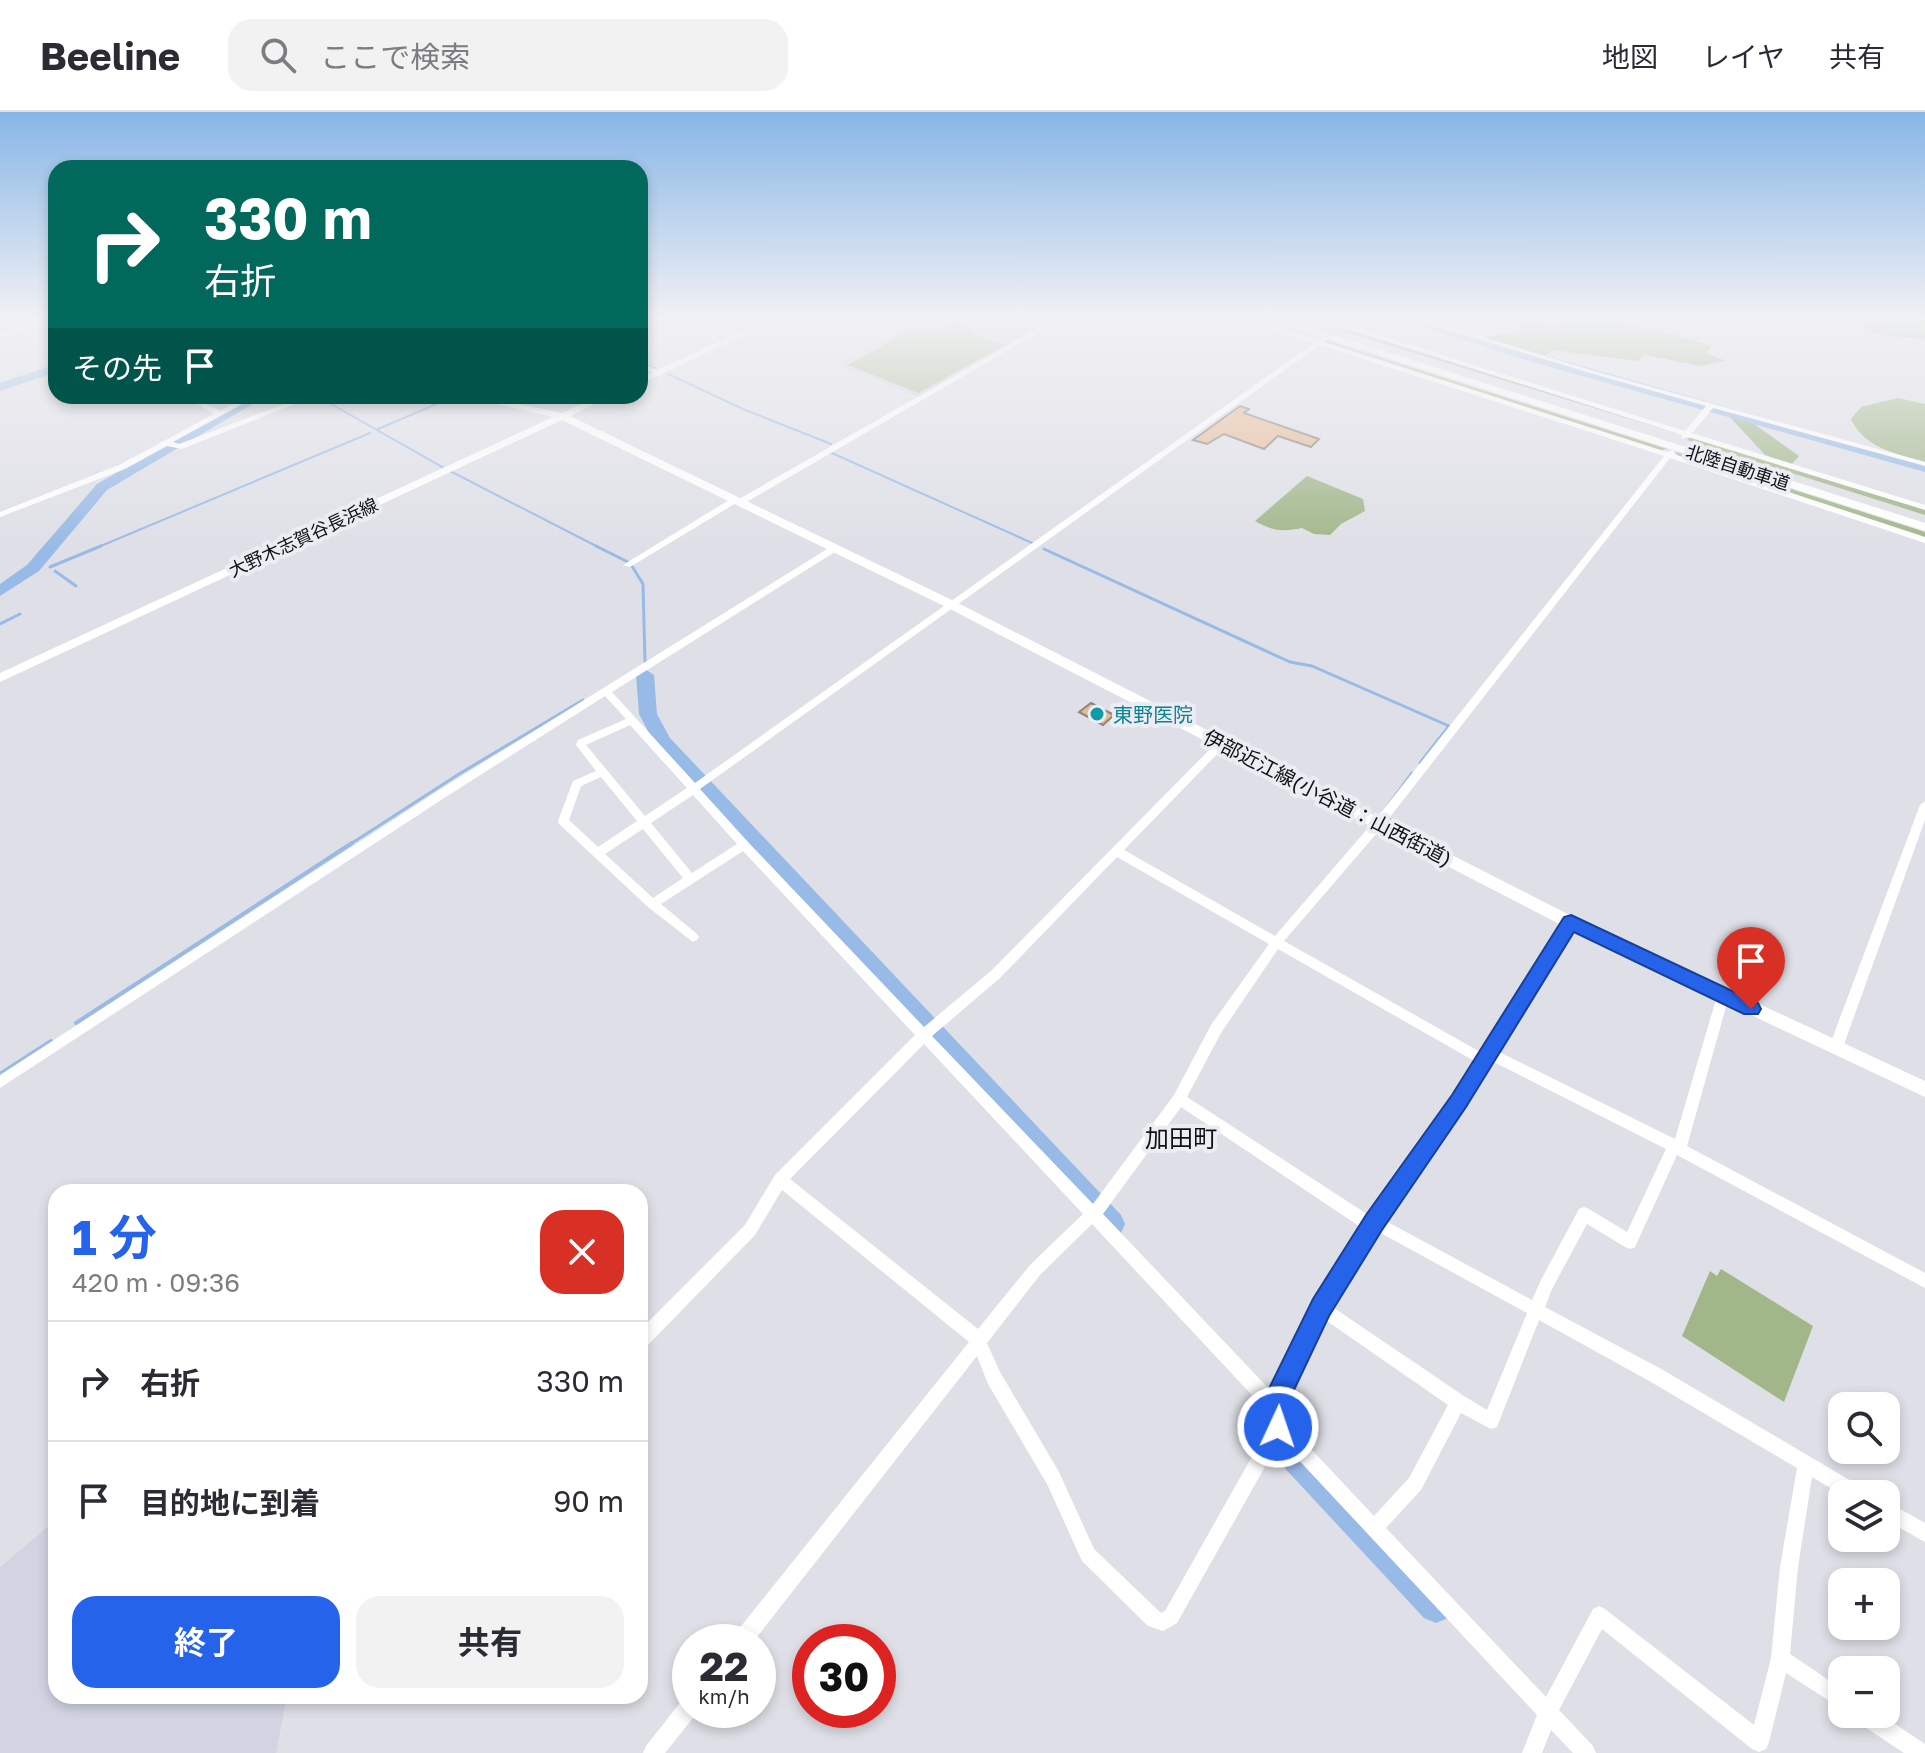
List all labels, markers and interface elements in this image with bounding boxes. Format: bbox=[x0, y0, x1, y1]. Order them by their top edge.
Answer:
search box bbox=[228, 19, 788, 91]
text: Beeline bbox=[40, 33, 180, 78]
icon: search bbox=[256, 33, 300, 77]
text: ここで検索 bbox=[320, 39, 470, 75]
text: 地図 bbox=[1602, 40, 1658, 73]
text: レイヤ bbox=[1702, 40, 1785, 73]
text: 共有 bbox=[1829, 40, 1885, 73]
text: 330 m bbox=[204, 184, 372, 251]
icon: right bbox=[72, 192, 176, 296]
text: 右折 bbox=[204, 259, 276, 302]
icon: arrive bbox=[178, 344, 222, 388]
text: その先 bbox=[72, 350, 162, 386]
street label: 北陸自動車道 bbox=[1683, 440, 1793, 494]
street label: 大野木志賀谷長浜線 bbox=[225, 493, 381, 581]
place label: 東野医院 bbox=[1113, 702, 1193, 726]
marker: 東野医院 bbox=[1088, 705, 1106, 723]
street label: 伊部近江線(小谷道：山西街道) bbox=[1200, 724, 1456, 870]
pin bbox=[1717, 927, 1785, 1009]
icon: arrive bbox=[1729, 939, 1773, 983]
district label: 加田町 bbox=[1145, 1123, 1217, 1152]
text: 1 分 bbox=[72, 1208, 157, 1266]
button: close bbox=[540, 1210, 624, 1294]
text: 420 m · 09:36 bbox=[72, 1267, 240, 1298]
icon: right bbox=[72, 1359, 116, 1403]
text: 330 m bbox=[536, 1363, 624, 1399]
text: 右折 bbox=[140, 1365, 200, 1401]
position arrow bbox=[1236, 1385, 1320, 1469]
map controls bbox=[1828, 1392, 1900, 1728]
button: search bbox=[1828, 1392, 1900, 1464]
icon: arrive bbox=[72, 1479, 116, 1523]
button: layers bbox=[1828, 1480, 1900, 1552]
text: 90 m bbox=[553, 1483, 624, 1519]
text: 目的地に到着 bbox=[140, 1485, 320, 1521]
button: + bbox=[1828, 1568, 1900, 1640]
button: 終了 bbox=[72, 1596, 340, 1688]
button: 共有 bbox=[356, 1596, 624, 1688]
speed limit sign: 30 bbox=[792, 1624, 896, 1728]
text: 22 bbox=[700, 1642, 748, 1690]
button: − bbox=[1828, 1656, 1900, 1728]
text: km/h bbox=[699, 1684, 749, 1708]

